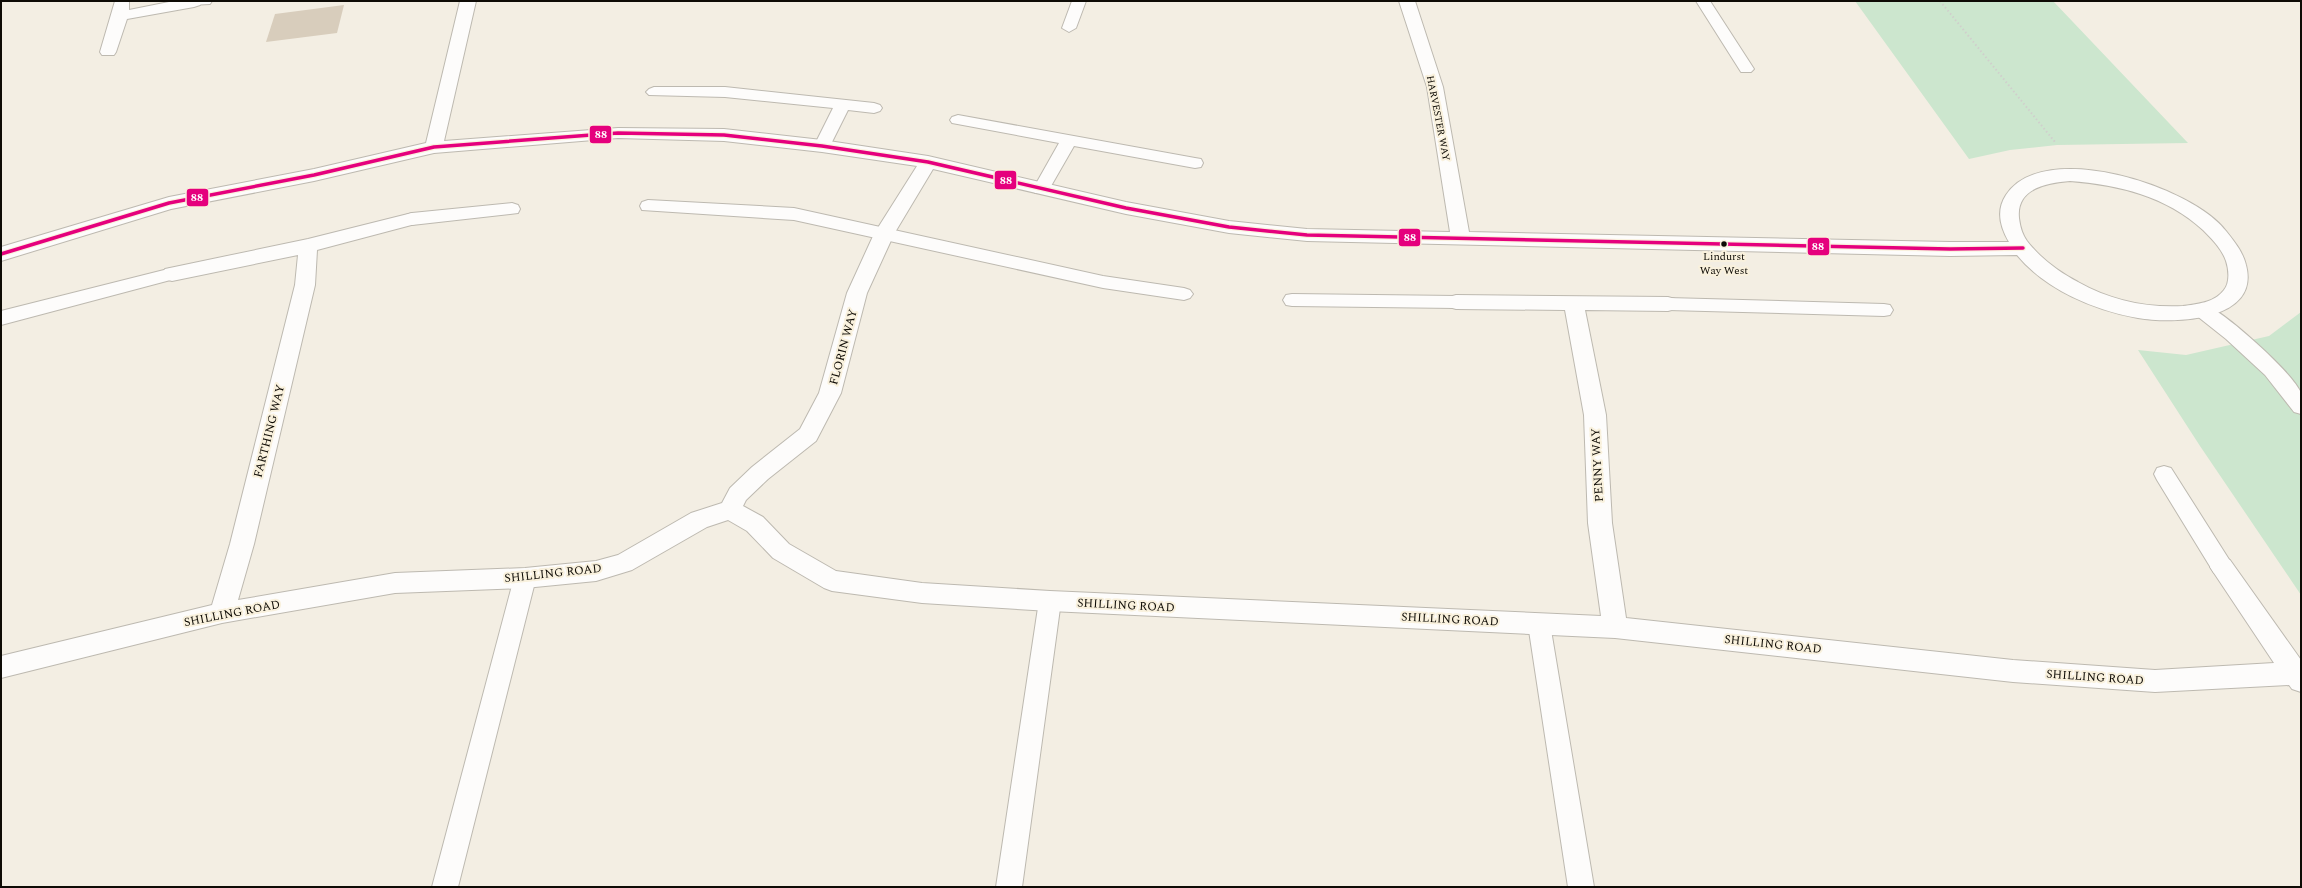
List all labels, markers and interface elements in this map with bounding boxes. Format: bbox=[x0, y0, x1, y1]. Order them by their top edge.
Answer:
street label: HARVESTER WAY bbox=[1422, 74, 1454, 162]
line badge: 88 bbox=[589, 125, 612, 144]
text: 88 bbox=[595, 126, 607, 143]
line badge: 88 bbox=[994, 170, 1017, 190]
text: 88 bbox=[1000, 172, 1012, 189]
line badge: 88 bbox=[186, 188, 209, 207]
text: 88 bbox=[191, 189, 203, 206]
line badge: 88 bbox=[1398, 228, 1421, 247]
text: 88 bbox=[1404, 229, 1416, 246]
line badge: 88 bbox=[1807, 237, 1830, 256]
text: 88 bbox=[1812, 238, 1824, 255]
marker: Lindurst Way West bbox=[1719, 239, 1729, 249]
place label: Lindurst Way West bbox=[1700, 248, 1748, 279]
street label: FLORIN WAY bbox=[824, 307, 863, 387]
street label: FARTHING WAY bbox=[249, 382, 290, 480]
street label: PENNY WAY bbox=[1586, 427, 1609, 502]
street label: SHILLING ROAD bbox=[503, 559, 603, 588]
street label: SHILLING ROAD bbox=[1077, 593, 1175, 618]
street label: SHILLING ROAD bbox=[182, 595, 282, 632]
street label: SHILLING ROAD bbox=[1401, 607, 1499, 632]
street label: SHILLING ROAD bbox=[1723, 630, 1823, 659]
street label: SHILLING ROAD bbox=[2046, 665, 2144, 690]

